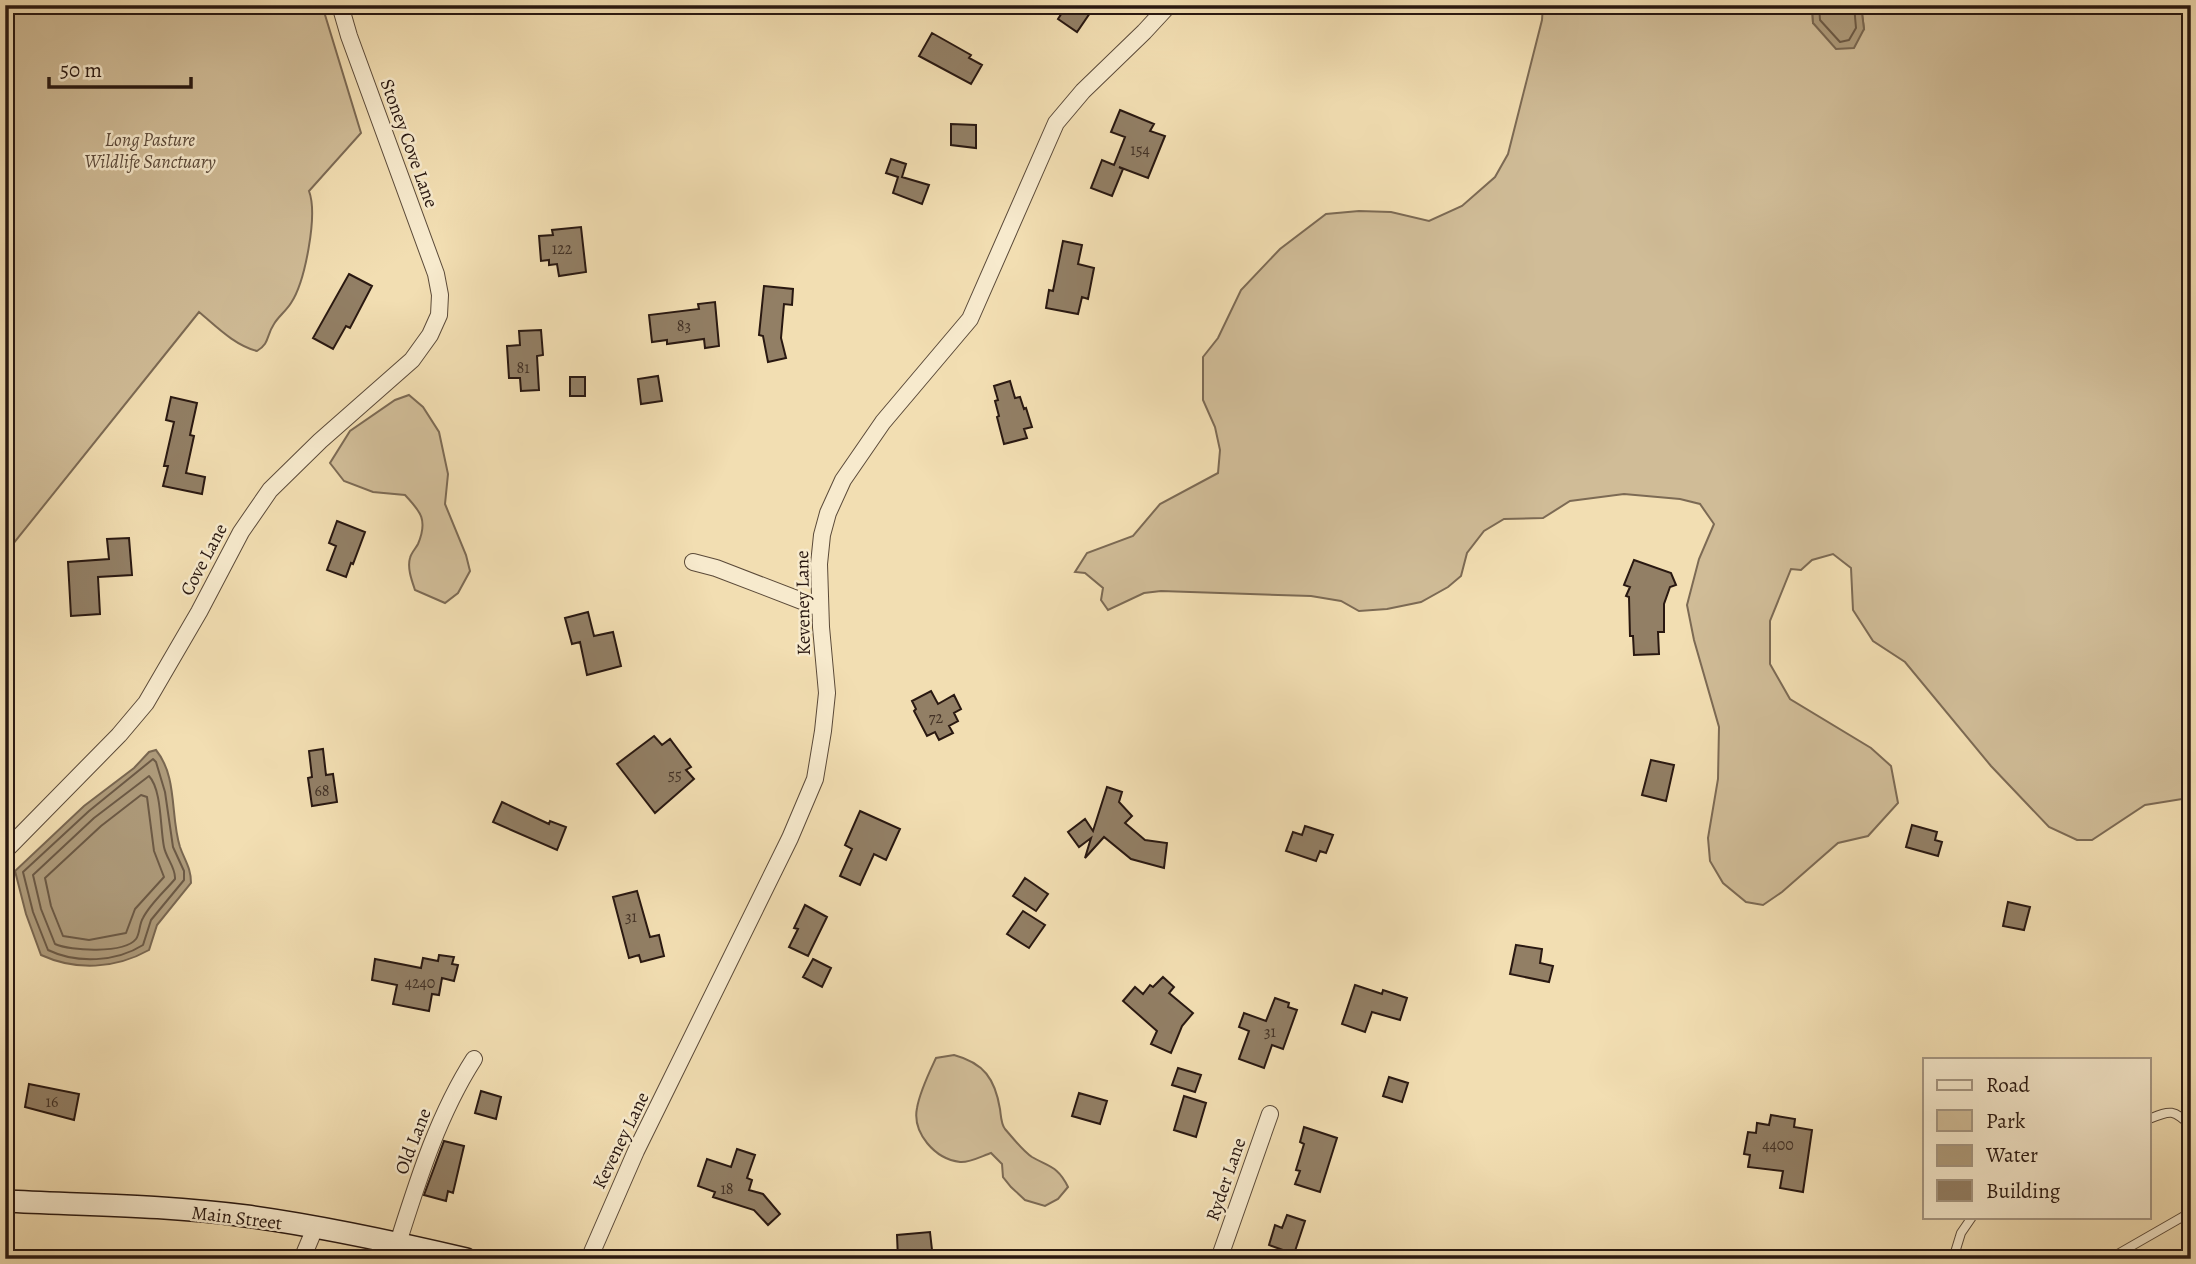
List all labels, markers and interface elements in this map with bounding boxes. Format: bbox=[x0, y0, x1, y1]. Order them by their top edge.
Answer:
scale bar bbox=[49, 46, 191, 90]
text: 50 m bbox=[60, 56, 102, 84]
street label: Stoney Cove Lane bbox=[374, 75, 444, 211]
park label: Long Pasture Wildlife Sanctuary bbox=[84, 127, 217, 175]
house number: 154 bbox=[1130, 139, 1150, 161]
house number: 122 bbox=[552, 238, 573, 260]
house number: 83 bbox=[677, 315, 691, 337]
house number: 81 bbox=[516, 357, 530, 379]
street label: Cove Lane bbox=[174, 519, 234, 600]
street label: Keveney Lane bbox=[789, 550, 817, 656]
house number: 72 bbox=[929, 707, 944, 729]
house number: 55 bbox=[668, 764, 682, 786]
house number: 68 bbox=[314, 780, 330, 802]
house number: 31 bbox=[625, 906, 638, 928]
house number: 4240 bbox=[405, 972, 435, 994]
house number: 31 bbox=[1264, 1021, 1277, 1043]
legend bbox=[1923, 1058, 2150, 1218]
text: Road bbox=[1986, 1071, 2030, 1099]
street label: Keveney Lane bbox=[586, 1088, 656, 1193]
house number: 16 bbox=[46, 1091, 58, 1113]
street label: Old Lane bbox=[388, 1104, 437, 1178]
text: Park bbox=[1986, 1107, 2026, 1135]
street label: Ryder Lane bbox=[1200, 1134, 1252, 1224]
house number: 4400 bbox=[1762, 1134, 1794, 1156]
text: Water bbox=[1985, 1141, 2038, 1169]
text: Building bbox=[1986, 1177, 2061, 1205]
house number: 18 bbox=[720, 1178, 734, 1200]
street label: Main Street bbox=[190, 1200, 284, 1236]

